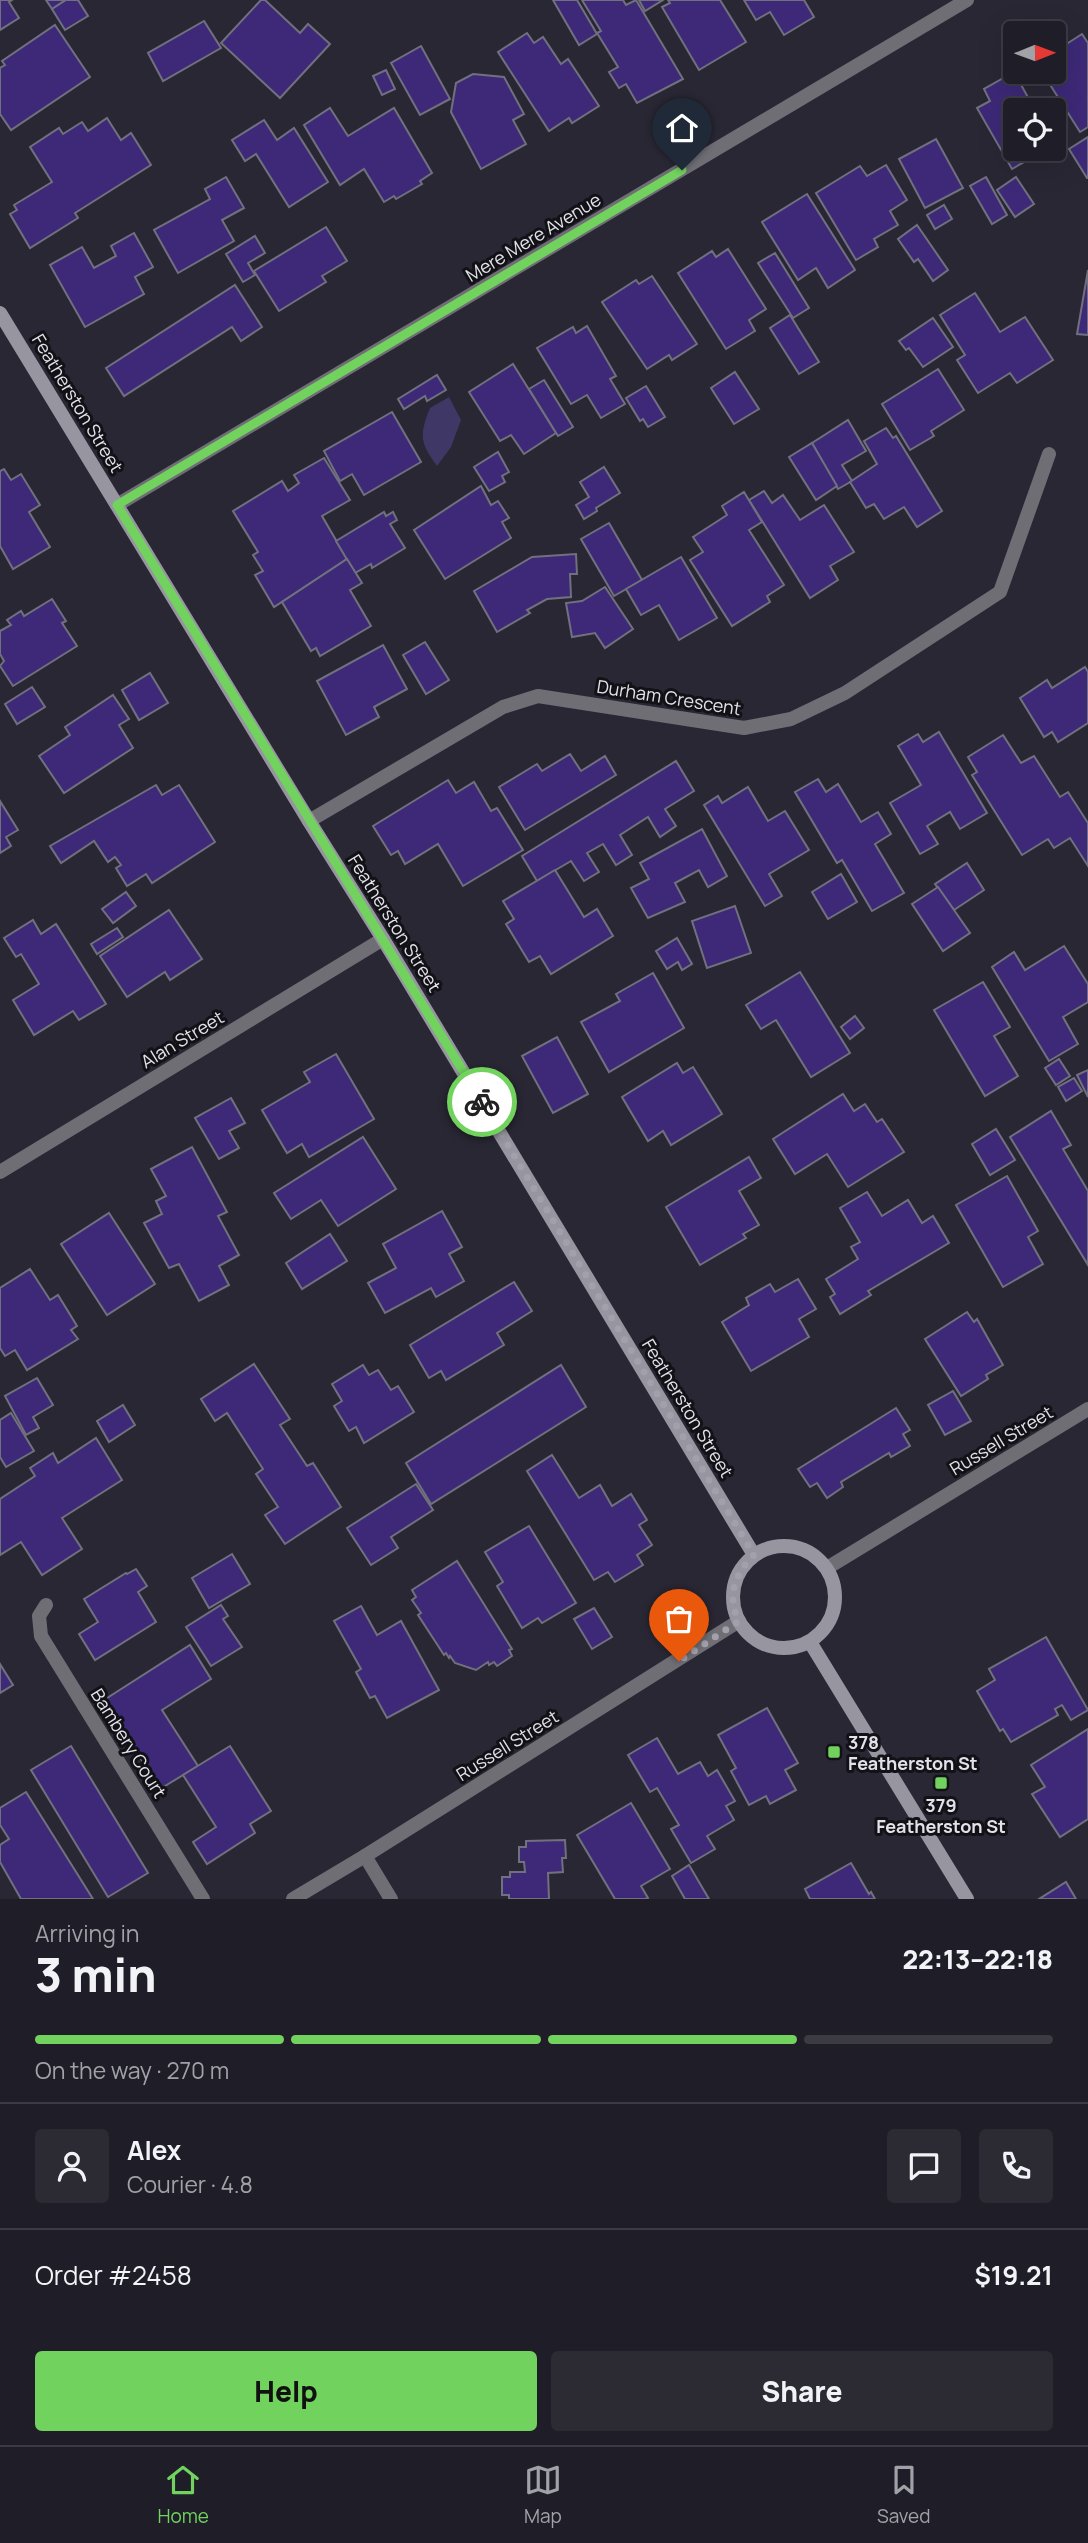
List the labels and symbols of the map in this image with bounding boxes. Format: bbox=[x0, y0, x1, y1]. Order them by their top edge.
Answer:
north arrow bbox=[1003, 21, 1066, 84]
pin bbox=[652, 98, 712, 170]
street label: Mere Mere Avenue bbox=[461, 187, 605, 287]
street label: Featherston Street bbox=[27, 329, 129, 477]
street label: Durham Crescent bbox=[595, 674, 743, 720]
street label: Featherston Street bbox=[343, 850, 447, 996]
street label: Alan Street bbox=[136, 1005, 228, 1073]
courier bbox=[447, 1067, 517, 1137]
street label: Featherston Street bbox=[637, 1334, 739, 1482]
street label: Russell Street bbox=[945, 1400, 1057, 1480]
pin bbox=[649, 1589, 709, 1661]
street label: Bambery Court bbox=[86, 1684, 172, 1802]
street label: Russell Street bbox=[451, 1704, 563, 1786]
place label: 378 Featherston St bbox=[848, 1730, 978, 1775]
marker: 378 Featherston St bbox=[826, 1744, 842, 1760]
marker: 379 Featherston St bbox=[933, 1775, 949, 1791]
place label: 379 Featherston St bbox=[876, 1793, 1006, 1838]

